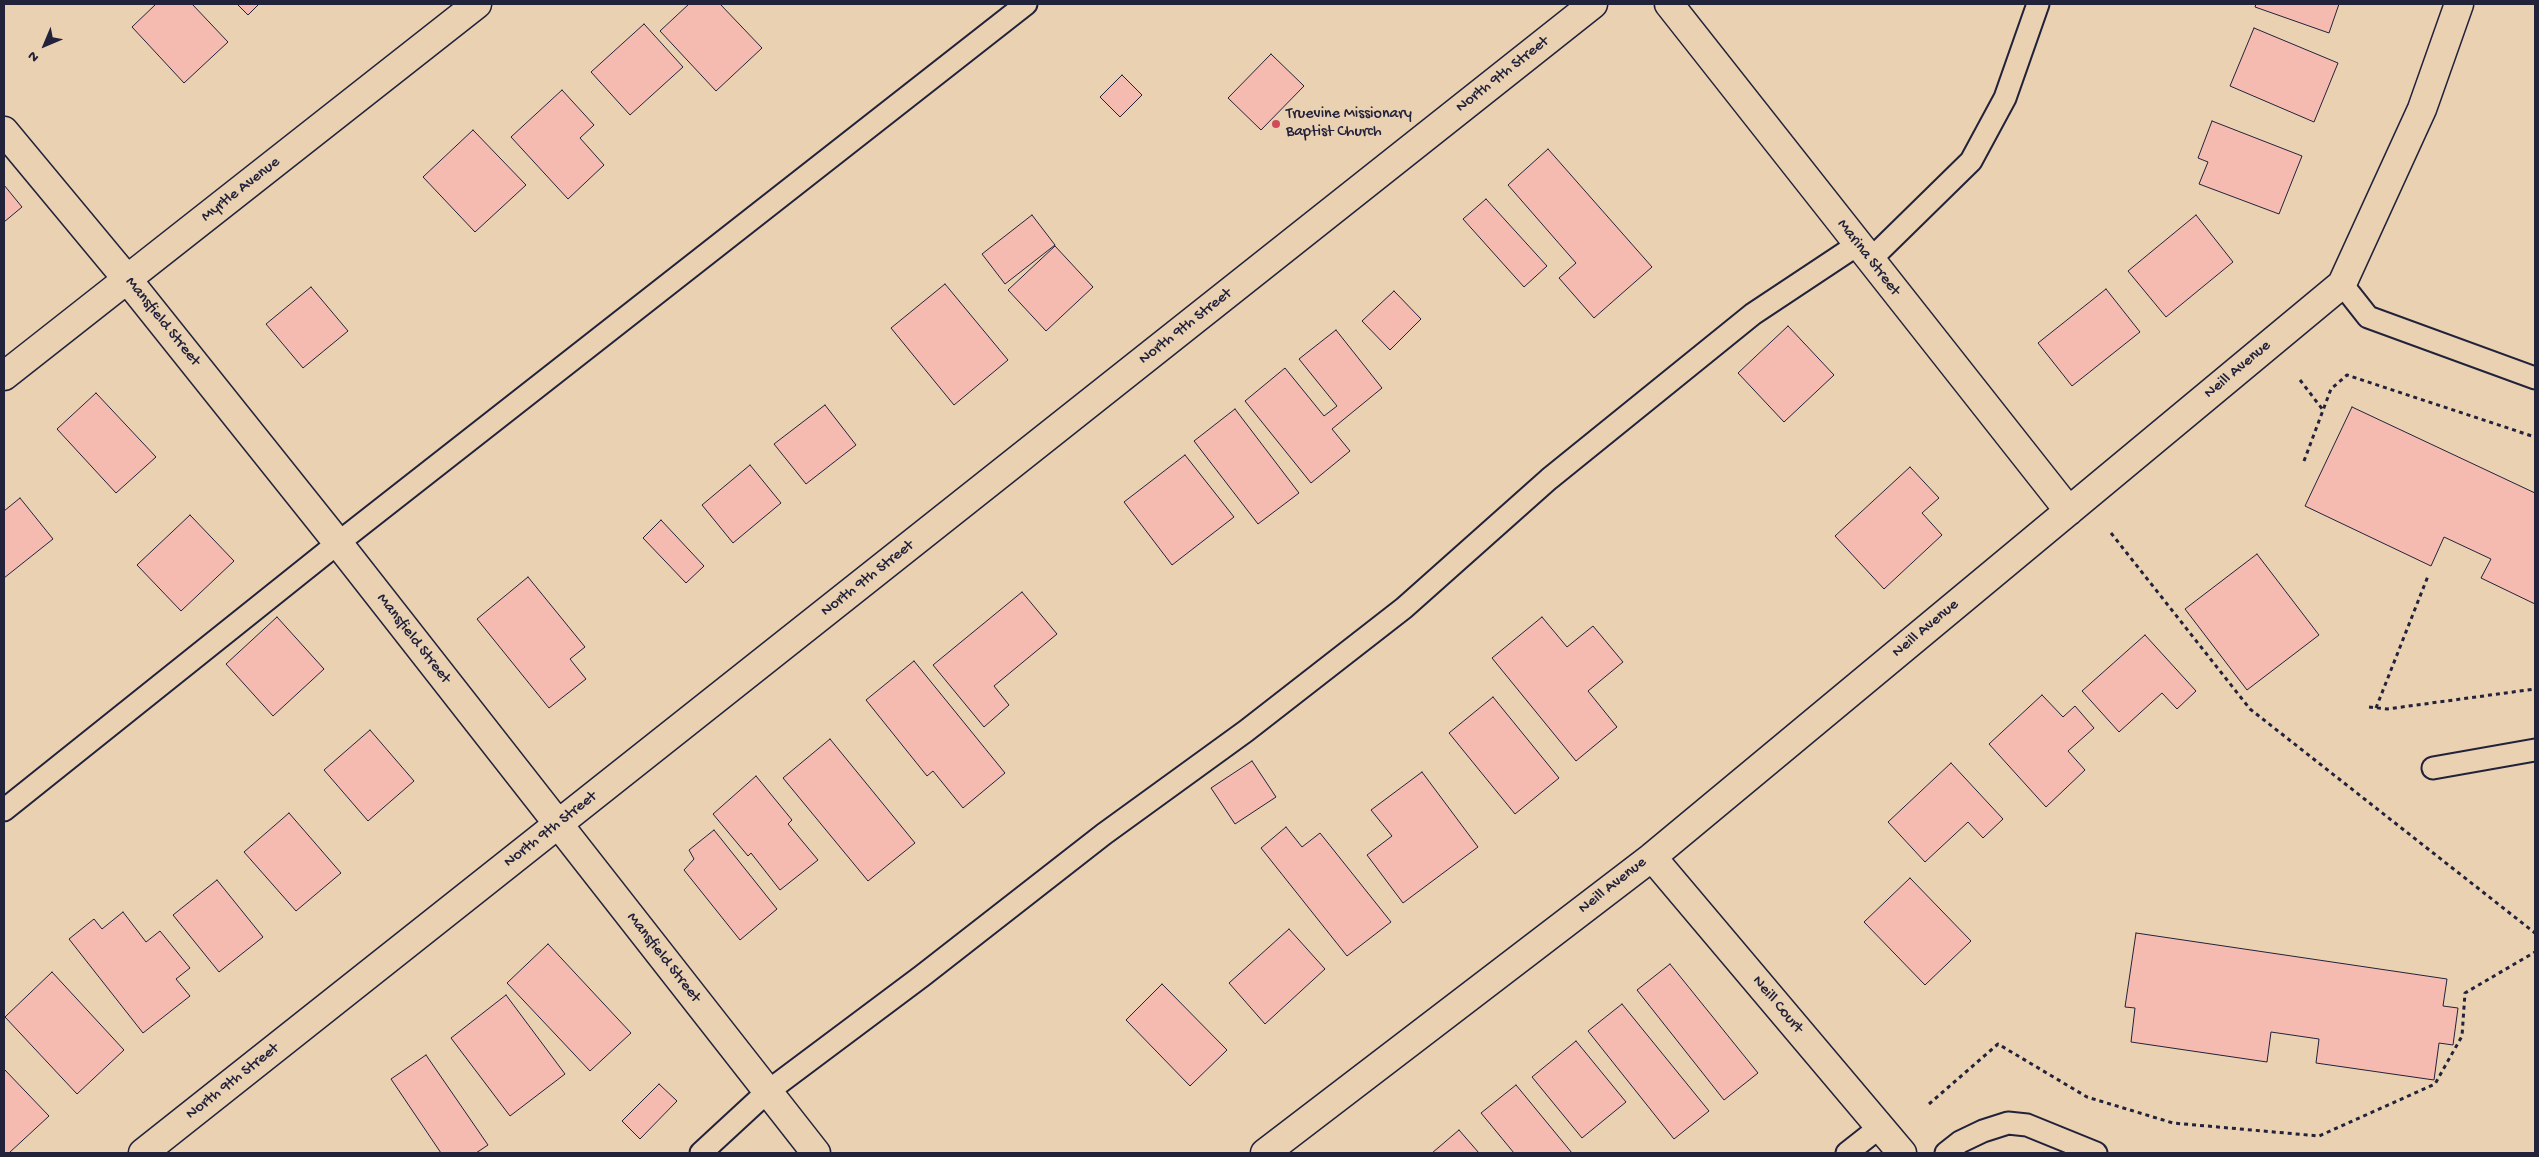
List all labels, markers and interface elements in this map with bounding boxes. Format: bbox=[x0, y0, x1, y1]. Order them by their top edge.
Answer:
north arrow bbox=[20, 20, 70, 70]
street label: North 9th Street bbox=[1453, 33, 1553, 117]
text: N bbox=[25, 47, 43, 65]
place label: Truevine Missionary Baptist Church bbox=[1286, 105, 1412, 143]
marker: Truevine Missionary Baptist Church bbox=[1270, 118, 1282, 130]
street label: Myrtle Avenue bbox=[198, 153, 284, 227]
street label: Marina Street bbox=[1832, 216, 1904, 300]
street label: Mansfield Street bbox=[120, 273, 204, 371]
street label: North 9th Street bbox=[1136, 285, 1236, 369]
street label: Neill Avenue bbox=[2201, 337, 2275, 403]
street label: North 9th Street bbox=[818, 537, 918, 621]
street label: Mansfield Street bbox=[372, 590, 454, 688]
street label: Neill Avenue bbox=[1889, 596, 1963, 662]
street label: North 9th Street bbox=[501, 788, 601, 872]
street label: Neill Avenue bbox=[1575, 853, 1651, 919]
street label: Mansfield Street bbox=[622, 909, 704, 1007]
street label: Neill Court bbox=[1747, 972, 1807, 1038]
street label: North 9th Street bbox=[183, 1040, 283, 1124]

